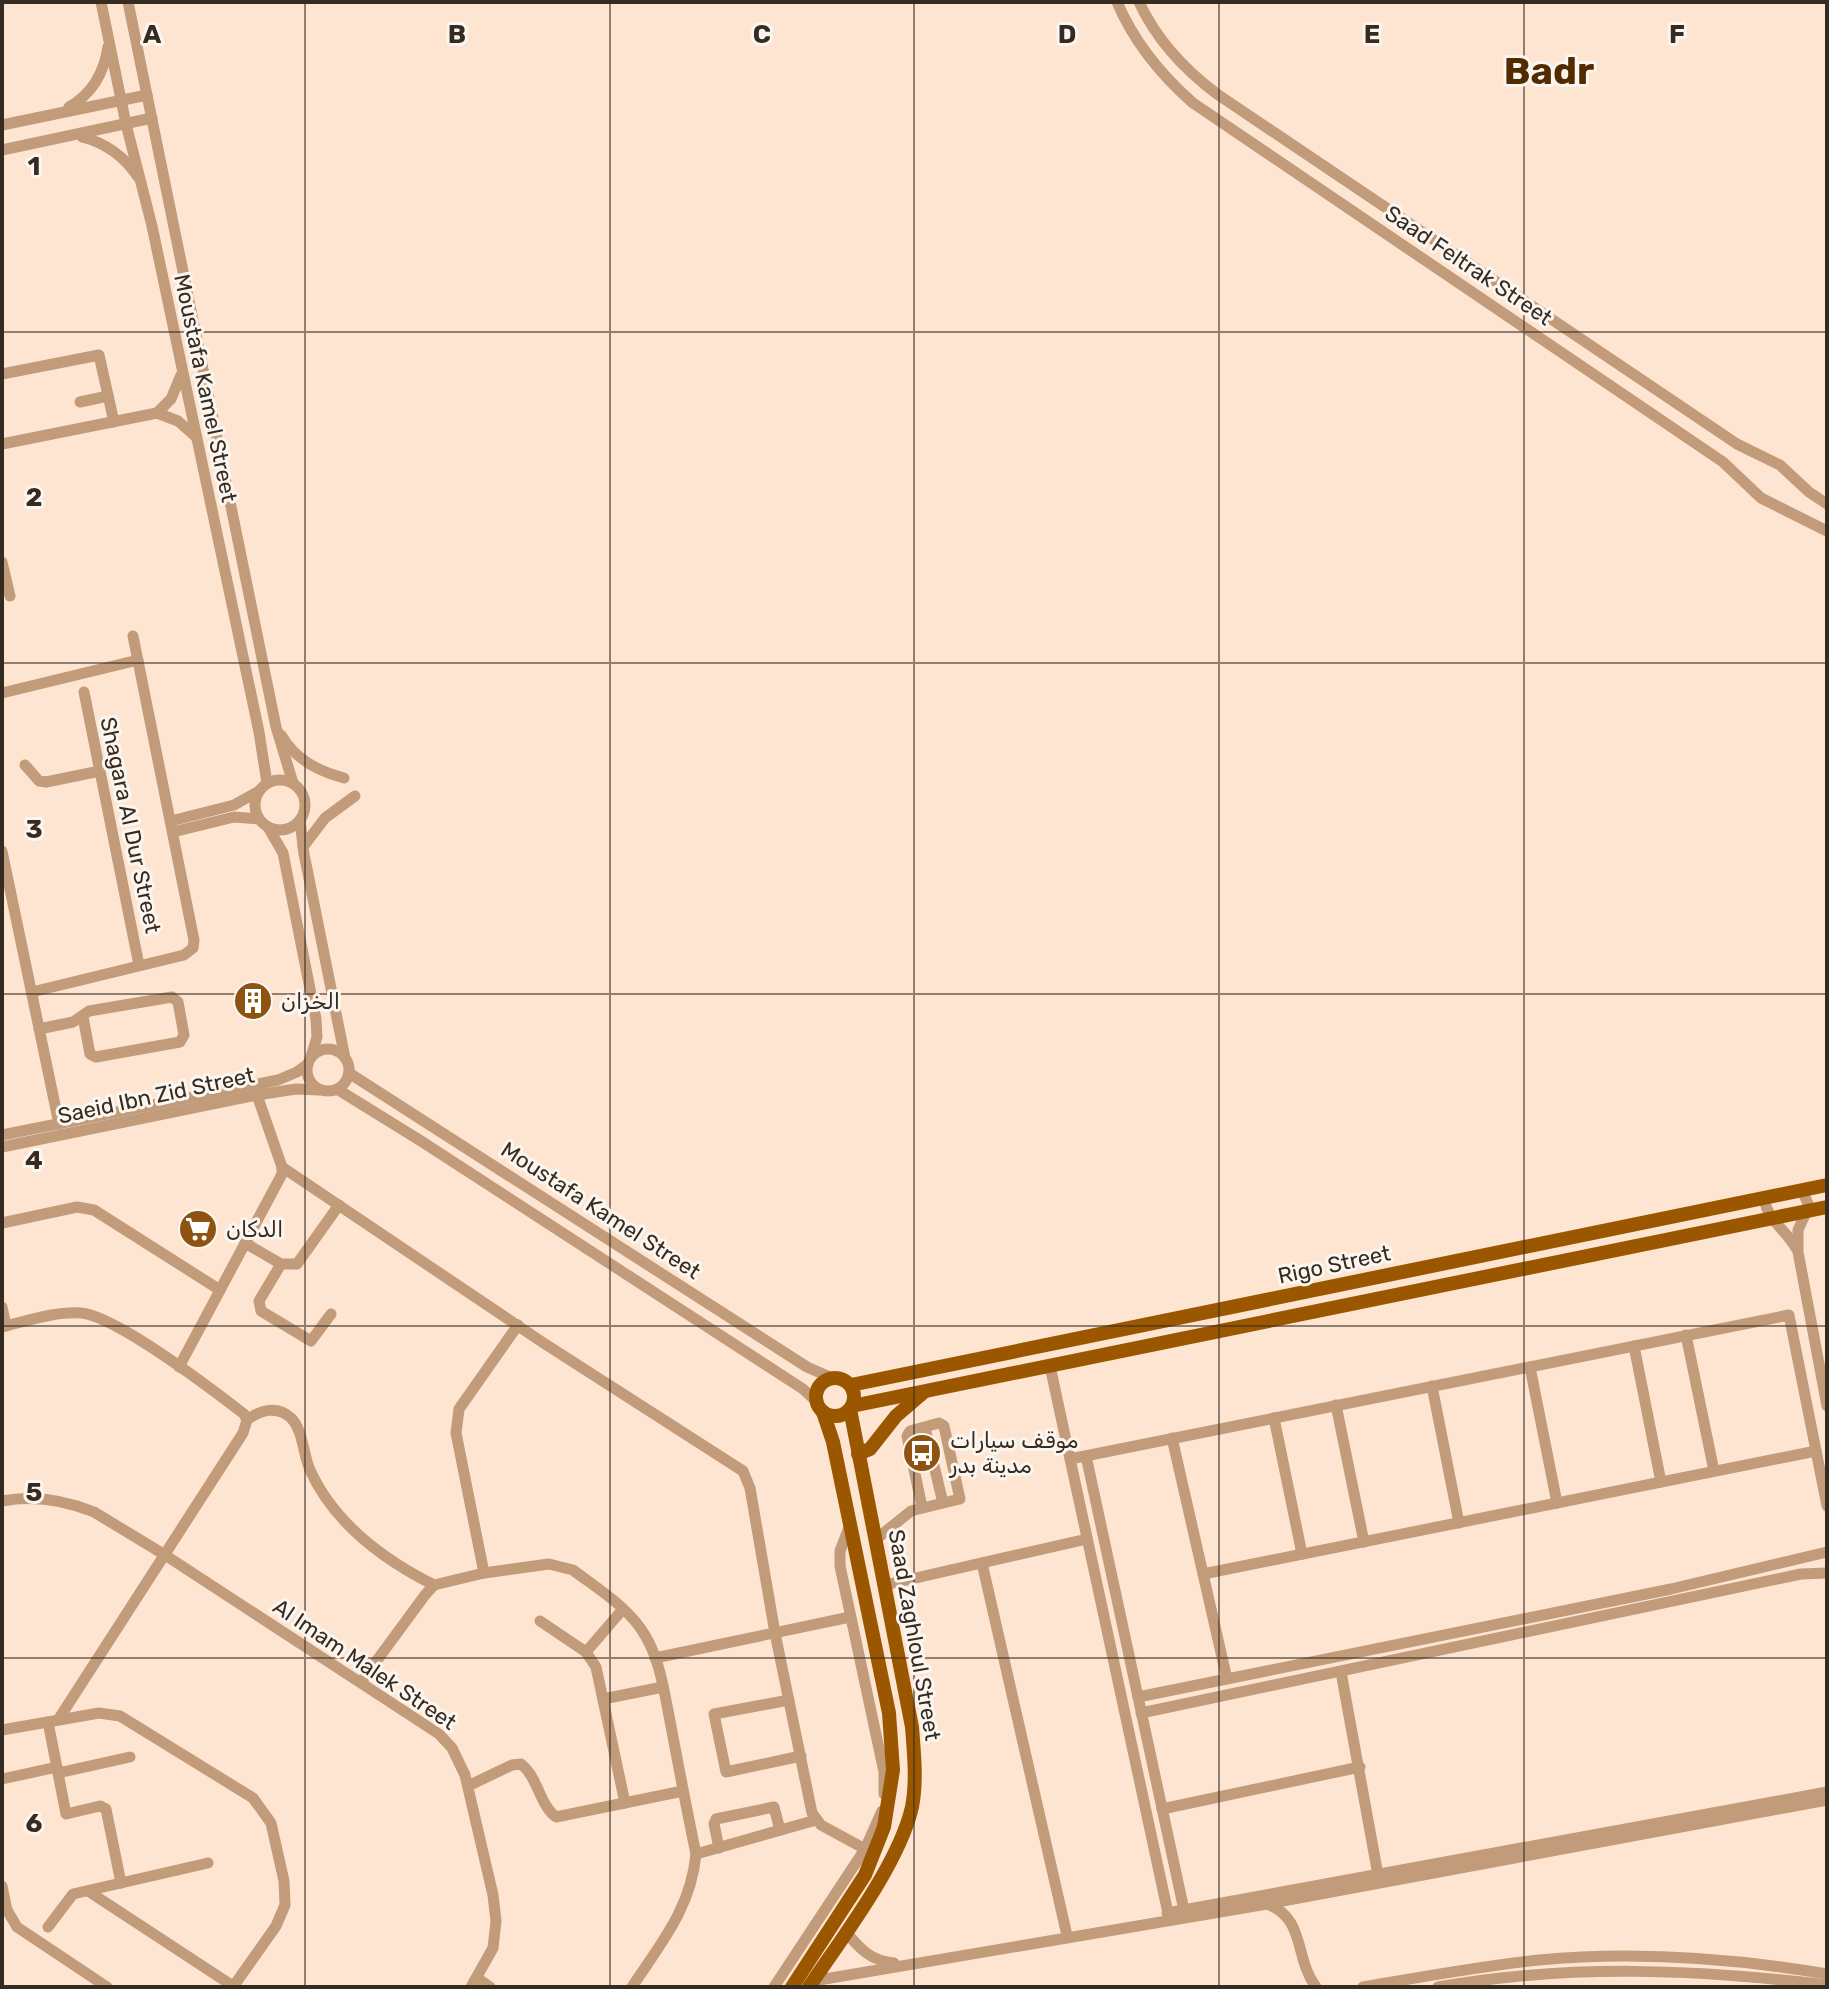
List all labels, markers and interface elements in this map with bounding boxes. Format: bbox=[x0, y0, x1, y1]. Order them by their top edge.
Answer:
text: A bbox=[143, 19, 162, 50]
text: B bbox=[448, 19, 466, 50]
text: C bbox=[753, 19, 771, 50]
text: D bbox=[1058, 19, 1076, 50]
text: E bbox=[1364, 19, 1380, 50]
text: F bbox=[1669, 19, 1685, 50]
district label: Badr bbox=[1504, 48, 1594, 94]
text: 1 bbox=[28, 151, 40, 182]
street label: Saad Feltrak Street bbox=[1380, 199, 1558, 332]
street label: Moustafa Kamel Street bbox=[168, 272, 243, 505]
text: 2 bbox=[26, 482, 42, 513]
street label: Shagara Al Dur Street bbox=[94, 715, 167, 936]
text: 3 bbox=[25, 814, 43, 845]
building icon: الخزان bbox=[232, 980, 274, 1022]
place label: الخزان bbox=[281, 988, 340, 1015]
street label: Saeid Ibn Zid Street bbox=[55, 1061, 257, 1130]
street label: Moustafa Kamel Street bbox=[496, 1136, 706, 1285]
text: 4 bbox=[25, 1145, 43, 1176]
supermarket icon: الدكان bbox=[177, 1208, 219, 1250]
place label: الدكان bbox=[226, 1216, 283, 1243]
street label: Rigo Street bbox=[1275, 1239, 1393, 1290]
place label: موقف سيارات مدينة بدر bbox=[948, 1427, 1078, 1479]
bus stop icon: موقف سيارات مدينة بدر bbox=[901, 1432, 943, 1474]
text: 5 bbox=[26, 1477, 42, 1508]
street label: Saad Zaghloul Street bbox=[883, 1527, 946, 1743]
street label: Al Imam Malek Street bbox=[268, 1593, 462, 1736]
text: 6 bbox=[26, 1808, 43, 1839]

